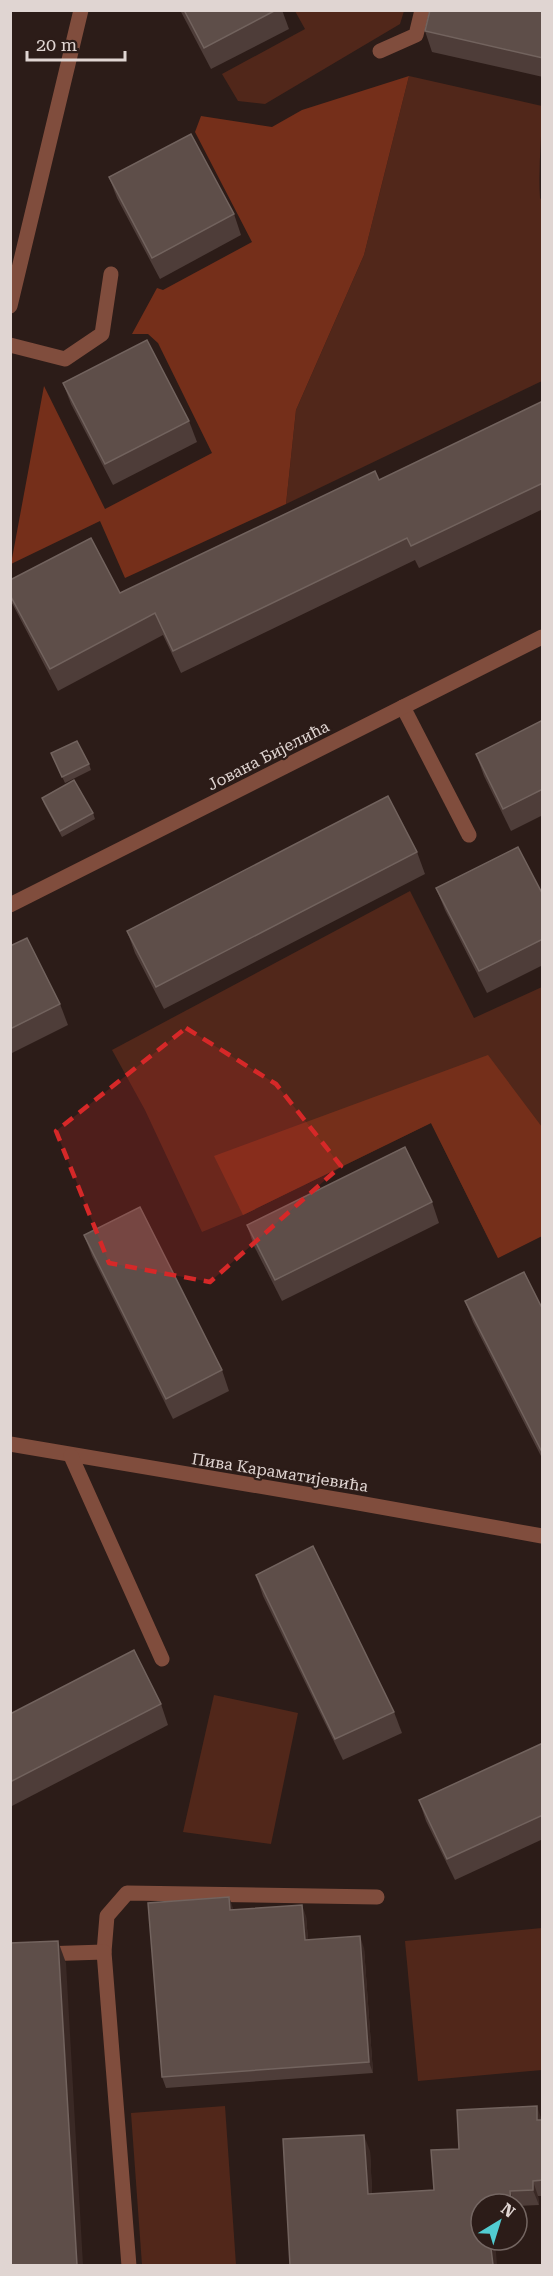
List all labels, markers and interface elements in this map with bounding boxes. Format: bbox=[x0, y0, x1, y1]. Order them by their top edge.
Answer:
scale bar bbox=[27, 24, 124, 62]
text: 20 m bbox=[36, 34, 77, 55]
street label: Јована Бијелића bbox=[204, 716, 333, 794]
street label: Пива Караматијевића bbox=[190, 1449, 370, 1496]
north arrow bbox=[469, 2192, 529, 2252]
text: N bbox=[497, 2199, 519, 2222]

